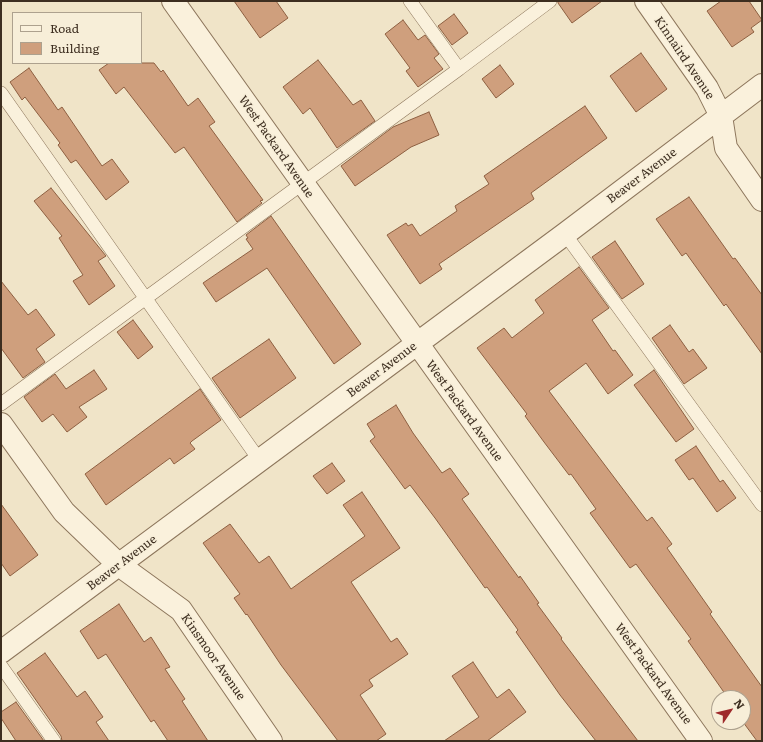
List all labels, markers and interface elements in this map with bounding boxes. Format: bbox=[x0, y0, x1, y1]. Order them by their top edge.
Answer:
legend bbox=[12, 12, 142, 64]
street label: Kinnaird Avenue bbox=[651, 14, 717, 102]
text: Road bbox=[50, 19, 79, 37]
text: Building bbox=[50, 39, 99, 57]
street label: West Packard Avenue bbox=[235, 93, 317, 201]
street label: Beaver Avenue bbox=[604, 145, 680, 207]
street label: Beaver Avenue bbox=[344, 339, 420, 401]
street label: West Packard Avenue bbox=[423, 358, 505, 464]
street label: Beaver Avenue bbox=[84, 532, 160, 594]
street label: Kinsmoor Avenue bbox=[178, 611, 248, 703]
street label: West Packard Avenue bbox=[612, 621, 694, 727]
north arrow bbox=[711, 690, 751, 730]
text: N bbox=[731, 695, 749, 712]

